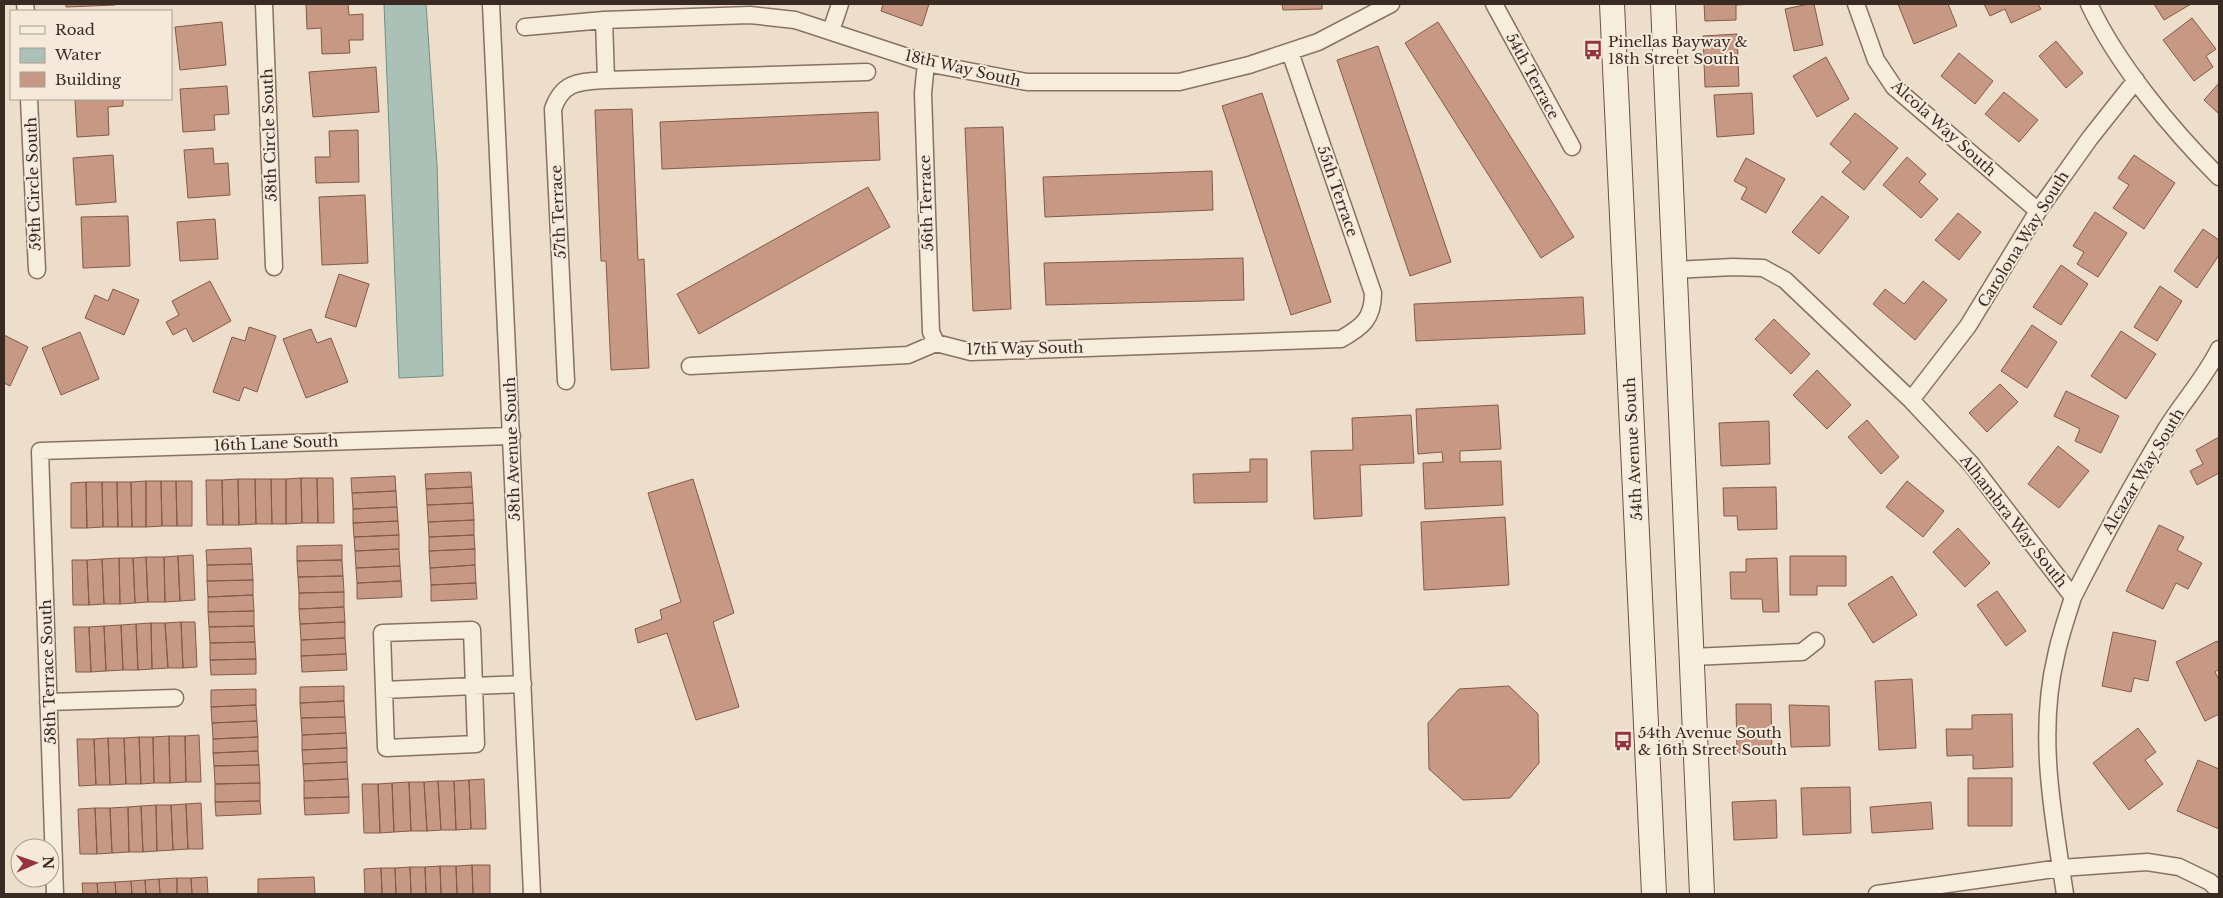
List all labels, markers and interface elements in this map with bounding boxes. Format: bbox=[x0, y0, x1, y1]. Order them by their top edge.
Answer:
legend bbox=[10, 10, 172, 100]
text: Road bbox=[55, 20, 95, 39]
street label: 54th Terrace bbox=[1502, 29, 1564, 123]
place label: Pinellas Bayway & 18th Street South bbox=[1608, 32, 1748, 68]
bus stop icon: Pinellas Bayway & 18th Street South bbox=[1582, 39, 1604, 61]
text: Water bbox=[54, 45, 102, 64]
street label: 18th Way South bbox=[903, 45, 1023, 91]
street label: 58th Circle South bbox=[257, 68, 281, 202]
text: Building bbox=[55, 70, 122, 89]
street label: Alcola Way South bbox=[1887, 75, 2000, 180]
street label: 59th Circle South bbox=[21, 117, 45, 251]
street label: 55th Terrace bbox=[1314, 143, 1362, 239]
street label: 56th Terrace bbox=[915, 155, 937, 251]
street label: 57th Terrace bbox=[546, 164, 570, 260]
street label: Carolona Way South bbox=[1973, 167, 2073, 311]
street label: 17th Way South bbox=[966, 337, 1084, 359]
street label: 58th Avenue South bbox=[500, 377, 524, 521]
street label: 54th Avenue South bbox=[1620, 377, 1646, 521]
street label: Alcazar Way South bbox=[2097, 405, 2188, 538]
street label: 16th Lane South bbox=[213, 431, 339, 455]
street label: Alhambra Way South bbox=[1956, 450, 2072, 591]
street label: 58th Terrace South bbox=[36, 599, 60, 745]
place label: 54th Avenue South & 16th Street South bbox=[1638, 723, 1787, 759]
bus stop icon: 54th Avenue South & 16th Street South bbox=[1612, 730, 1634, 752]
north arrow bbox=[10, 838, 60, 888]
text: N bbox=[39, 856, 57, 869]

